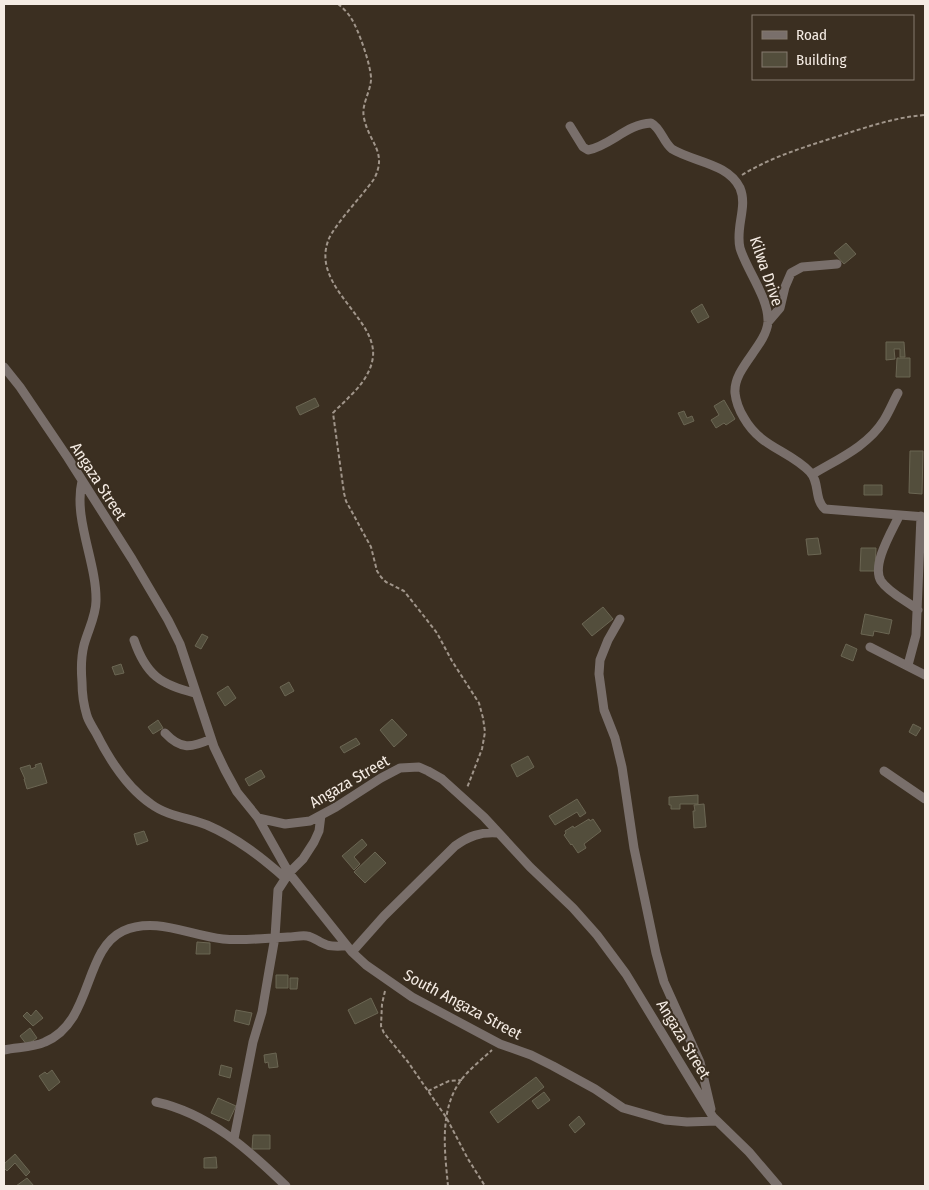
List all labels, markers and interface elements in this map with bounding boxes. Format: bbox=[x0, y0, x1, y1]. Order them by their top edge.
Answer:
legend bbox=[752, 15, 914, 80]
text: Road bbox=[796, 26, 827, 44]
text: Building bbox=[796, 51, 847, 69]
street label: Kilwa Drive bbox=[746, 234, 787, 309]
street label: Angaza Street bbox=[66, 439, 131, 524]
street label: Angaza Street bbox=[306, 751, 393, 812]
street label: South Angaza Street bbox=[400, 965, 526, 1044]
street label: Angaza Street bbox=[653, 996, 715, 1083]

